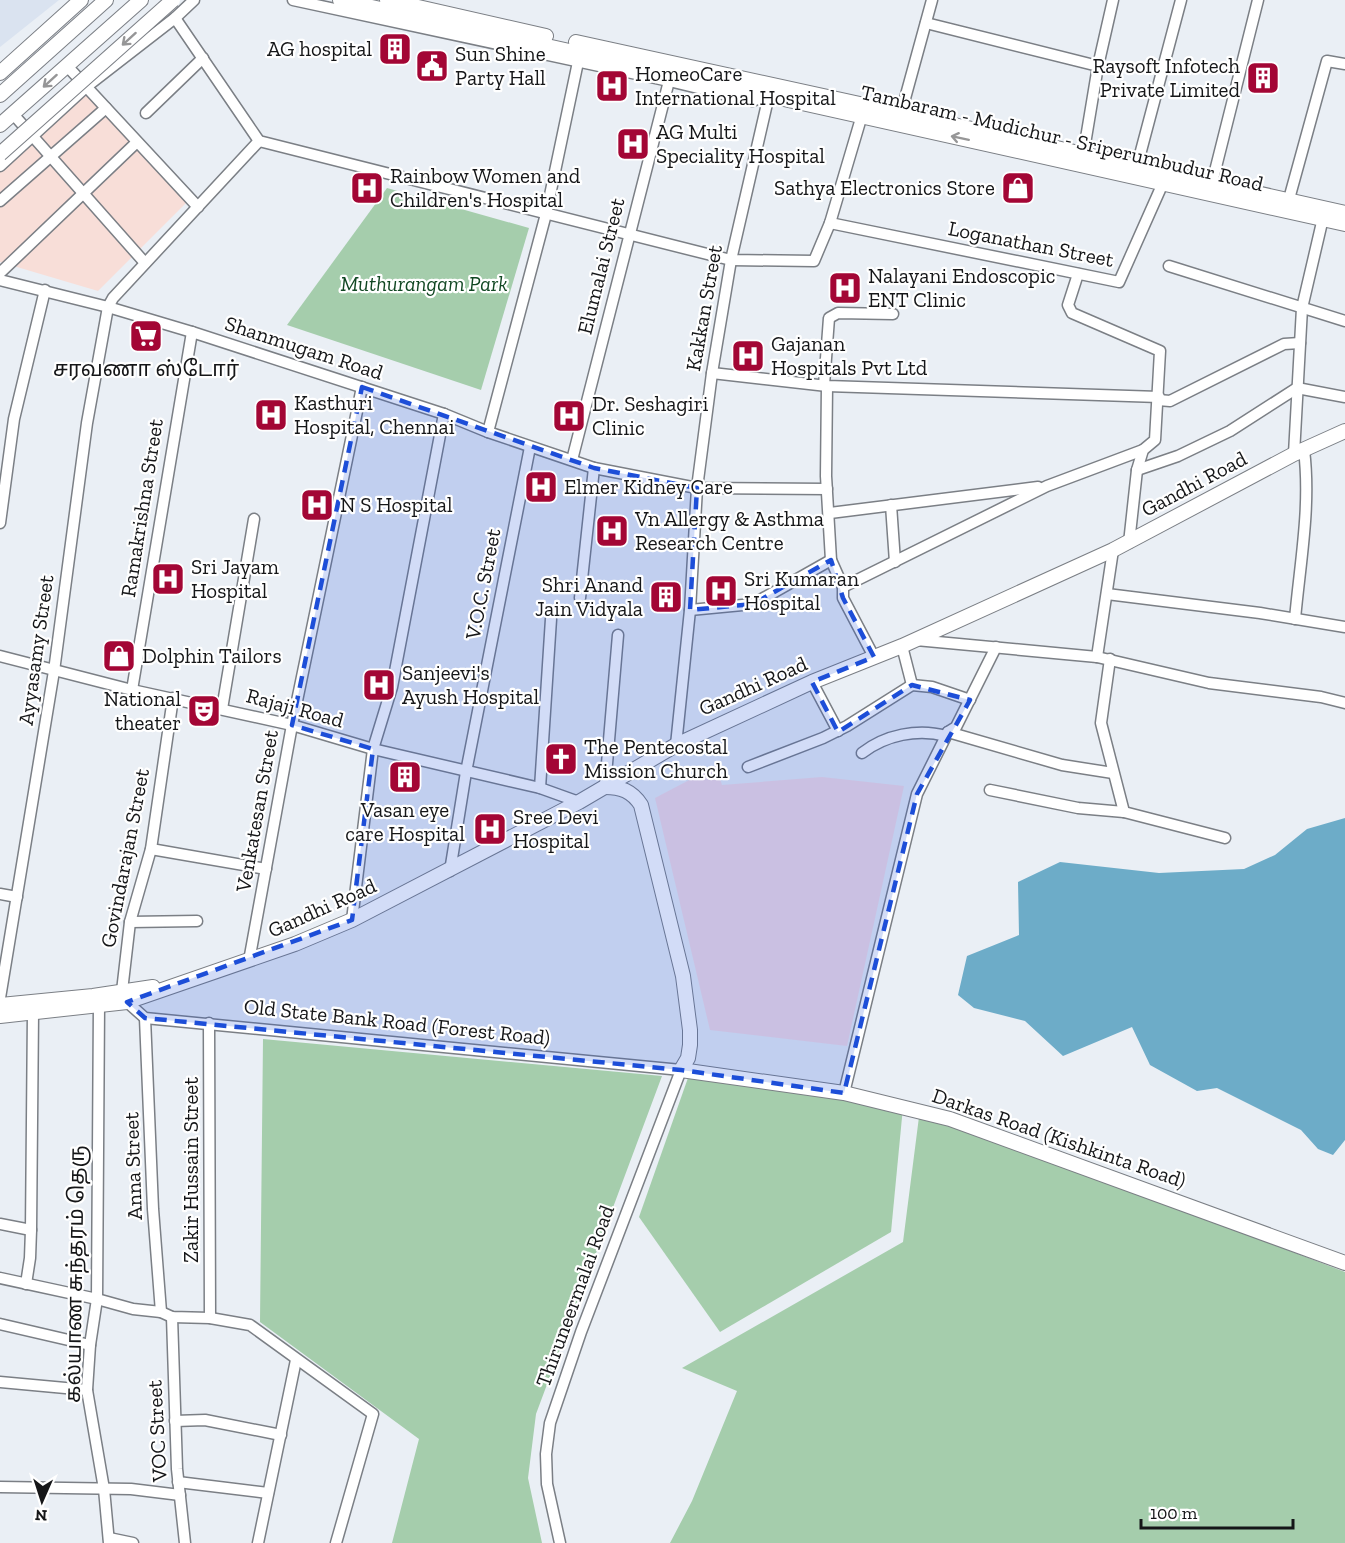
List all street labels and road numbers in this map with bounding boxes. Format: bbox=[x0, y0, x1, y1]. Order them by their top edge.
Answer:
street label: Tambaram - Mudichur - Sriperumbudur Road bbox=[858, 79, 1266, 196]
street label: Elumalai Street bbox=[571, 195, 630, 337]
street label: Loganathan Street bbox=[946, 215, 1116, 272]
street label: Kakkan Street bbox=[680, 243, 727, 373]
street label: Shanmugam Road bbox=[222, 310, 387, 385]
street label: Ramakrishna Street bbox=[115, 417, 168, 599]
street label: Gandhi Road bbox=[1137, 445, 1251, 522]
street label: V.O.C. Street bbox=[459, 526, 506, 642]
street label: Ayyasamy Street bbox=[13, 573, 58, 727]
street label: Gandhi Road bbox=[695, 650, 811, 721]
street label: Rajaji Road bbox=[244, 683, 347, 734]
street label: Venkatesan Street bbox=[230, 728, 283, 895]
street label: Govindarajan Street bbox=[95, 766, 155, 950]
street label: Gandhi Road bbox=[264, 872, 380, 943]
street label: Old State Bank Road (Forest Road) bbox=[243, 993, 551, 1050]
street label: Zakir Hussain Street bbox=[178, 1077, 203, 1263]
street label: Darkas Road (Kishkinta Road) bbox=[929, 1082, 1189, 1193]
street label: Anna Street bbox=[118, 1111, 147, 1220]
street label: கல்யாண சுந்தரம் தெரு bbox=[60, 1145, 91, 1403]
street label: Thiruneermalai Road bbox=[530, 1201, 619, 1390]
street label: VOC Street bbox=[141, 1379, 172, 1484]

